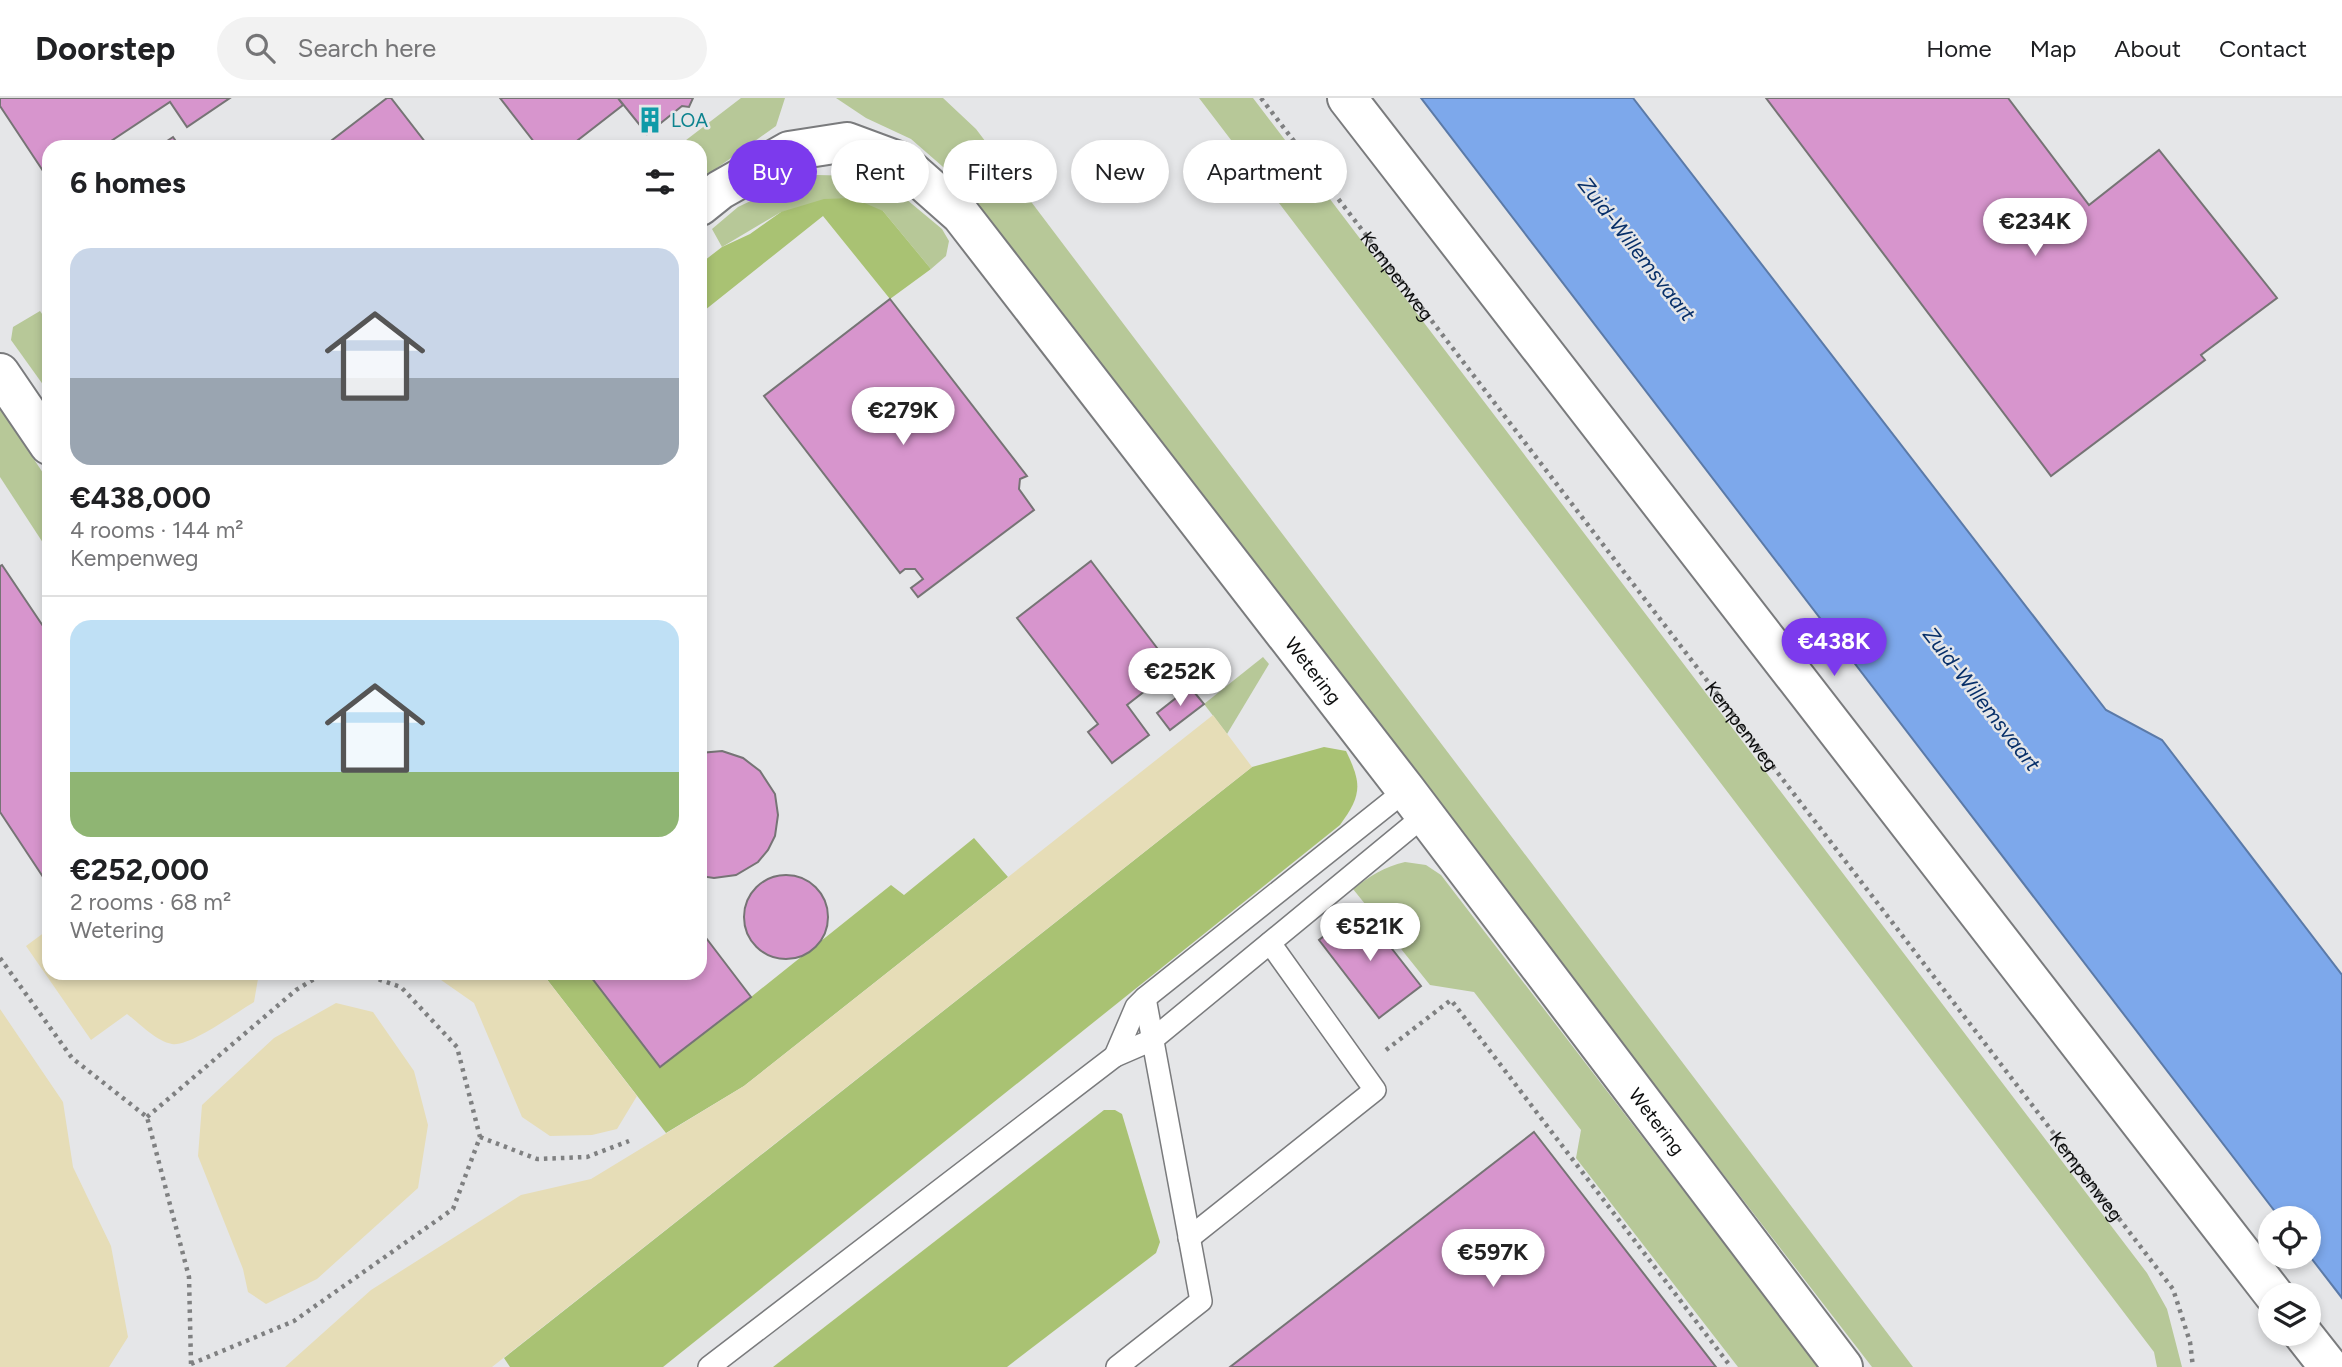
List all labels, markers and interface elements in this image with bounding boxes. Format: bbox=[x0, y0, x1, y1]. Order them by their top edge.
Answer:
search box bbox=[217, 17, 707, 80]
text: Doorstep bbox=[35, 29, 175, 68]
icon: search bbox=[241, 29, 279, 67]
text: Search here bbox=[297, 32, 436, 64]
text: Home bbox=[1926, 34, 1992, 63]
text: Map bbox=[2030, 34, 2076, 63]
text: About bbox=[2114, 34, 2181, 63]
text: Contact bbox=[2219, 34, 2307, 63]
building icon: LOA bbox=[635, 105, 665, 135]
place label: LOA bbox=[671, 109, 708, 132]
chip: Buy bbox=[728, 140, 817, 203]
chip: Rent bbox=[831, 140, 929, 203]
chip: Filters bbox=[943, 140, 1057, 203]
chip: New bbox=[1071, 140, 1169, 203]
chip: Apartment bbox=[1183, 140, 1347, 203]
icon: filters bbox=[641, 163, 679, 201]
text: 6 homes bbox=[70, 164, 186, 201]
water label: Zuid-Willemsvaart bbox=[1573, 172, 1701, 326]
pin: €234K bbox=[1986, 198, 2084, 258]
text: €234K bbox=[1999, 207, 2071, 235]
street label: Kempenweg bbox=[1356, 227, 1439, 325]
icon: home bbox=[312, 293, 438, 419]
pin: €279K bbox=[854, 388, 952, 447]
text: €279K bbox=[868, 396, 938, 424]
text: €438,000 bbox=[70, 479, 211, 516]
text: 4 rooms · 144 m² bbox=[70, 516, 244, 544]
text: Kempenweg bbox=[70, 544, 199, 572]
pin: €438K bbox=[1785, 618, 1883, 678]
water label: Zuid-Willemsvaart bbox=[1918, 622, 2046, 776]
text: €438K bbox=[1798, 627, 1870, 655]
street label: Wetering bbox=[1280, 632, 1346, 708]
pin: €252K bbox=[1131, 648, 1229, 708]
text: €252K bbox=[1144, 657, 1216, 685]
icon: home bbox=[312, 665, 438, 791]
street label: Kempenweg bbox=[1700, 677, 1783, 775]
text: €252,000 bbox=[70, 851, 209, 888]
text: 2 rooms · 68 m² bbox=[70, 888, 231, 916]
pin: €521K bbox=[1321, 904, 1419, 963]
text: €521K bbox=[1336, 912, 1404, 940]
text: Wetering bbox=[70, 916, 164, 944]
street label: Wetering bbox=[1624, 1083, 1690, 1159]
street label: Kempenweg bbox=[2045, 1127, 2128, 1225]
map controls bbox=[2258, 1206, 2321, 1346]
button: locate bbox=[2258, 1206, 2321, 1269]
pin: €597K bbox=[1444, 1230, 1542, 1289]
text: €597K bbox=[1458, 1238, 1528, 1266]
button: layers bbox=[2258, 1283, 2321, 1346]

